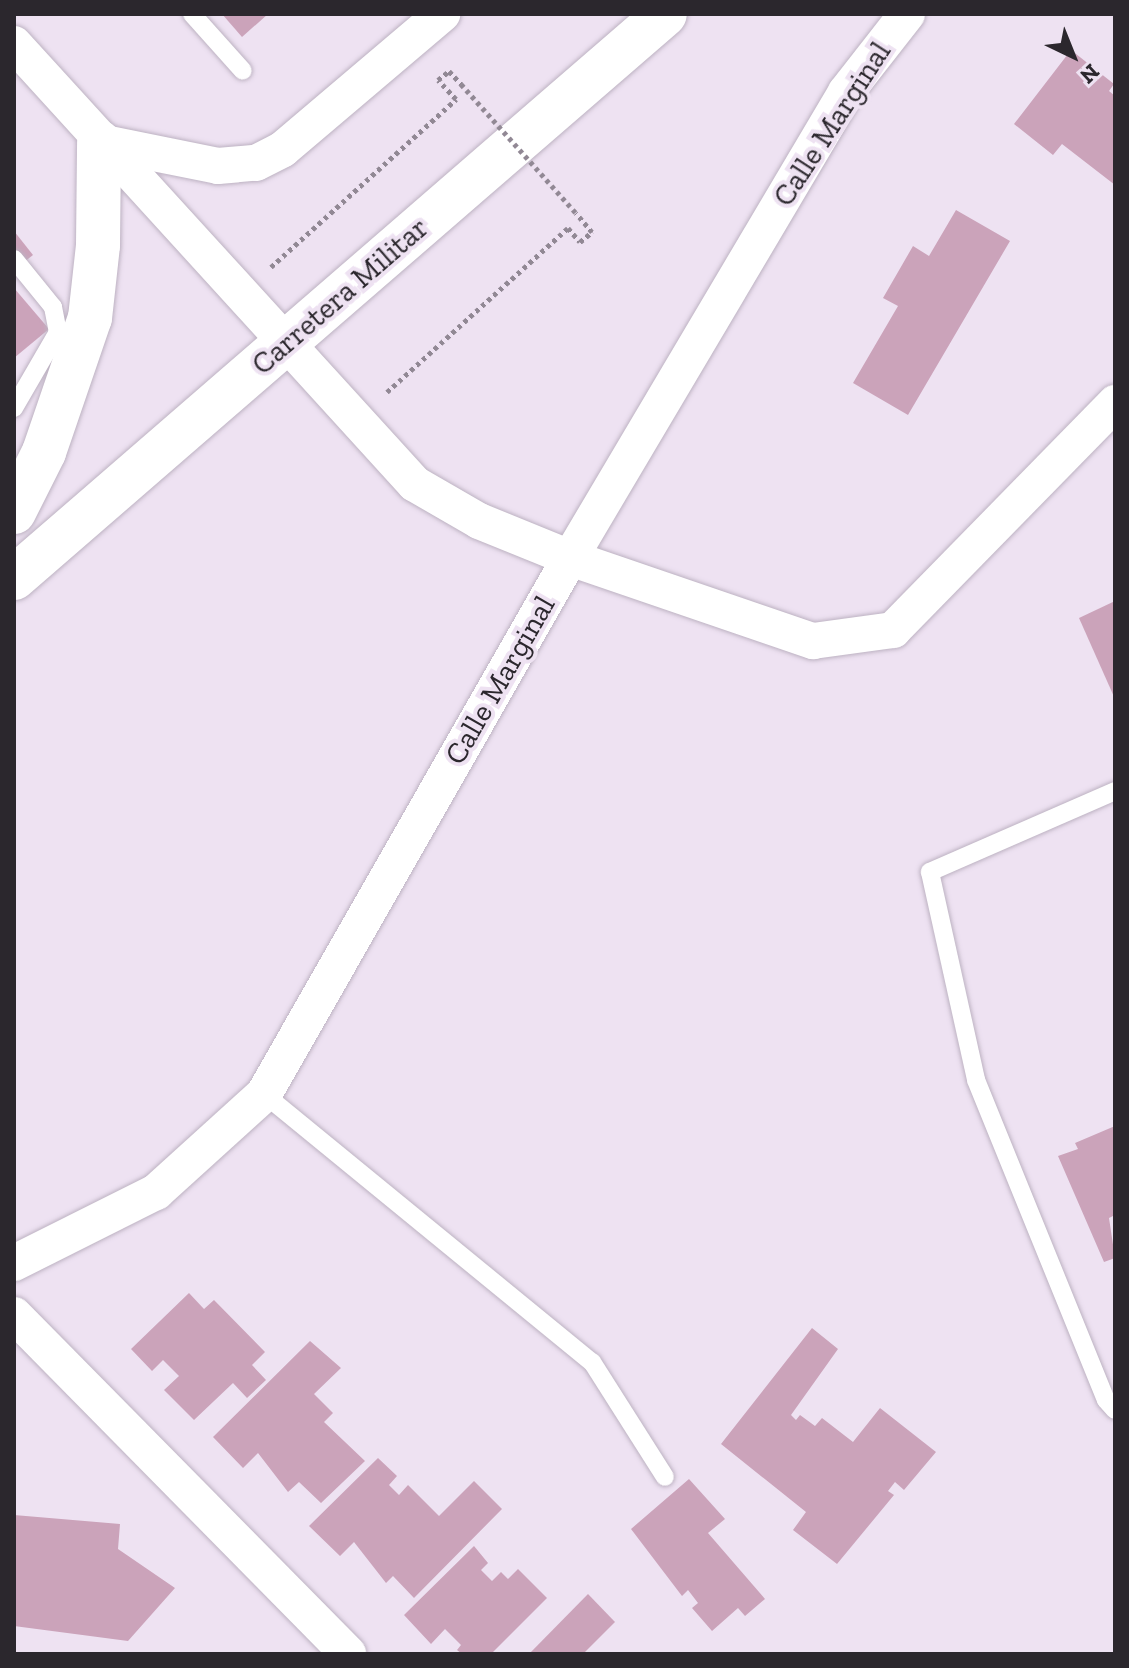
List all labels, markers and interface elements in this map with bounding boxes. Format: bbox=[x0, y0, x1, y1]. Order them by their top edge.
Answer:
north arrow bbox=[1033, 16, 1113, 96]
street label: Calle Marginal bbox=[766, 35, 898, 213]
text: N bbox=[1074, 58, 1105, 89]
street label: Carretera Militar bbox=[245, 210, 435, 382]
street label: Calle Marginal bbox=[437, 589, 563, 771]

